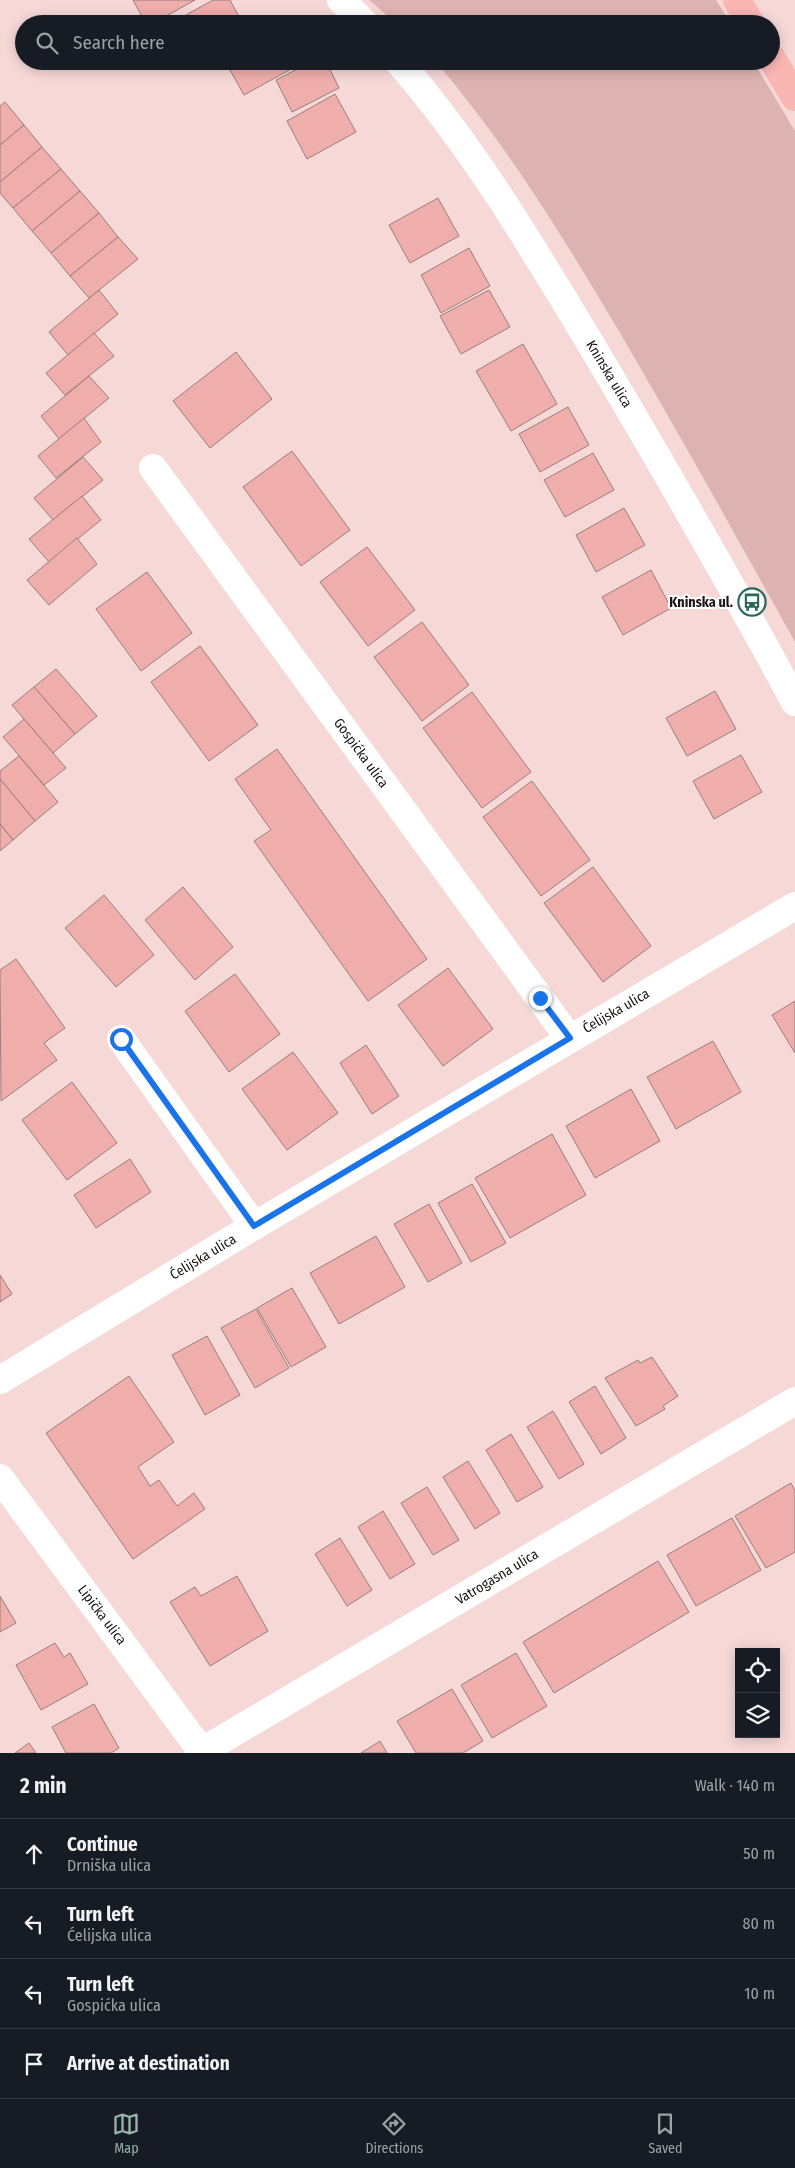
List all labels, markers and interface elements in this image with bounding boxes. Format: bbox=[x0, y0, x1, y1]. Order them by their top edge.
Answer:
search box bbox=[15, 15, 780, 70]
icon: search bbox=[33, 29, 61, 57]
text: Search here bbox=[73, 31, 165, 54]
street label: Kninska ulica bbox=[582, 337, 636, 411]
bus stop icon: Kninska ul. bbox=[737, 587, 767, 617]
place label: Kninska ul. bbox=[669, 594, 733, 611]
street label: Gospićka ulica bbox=[330, 715, 392, 791]
street label: Ćelijska ulica bbox=[579, 984, 652, 1037]
route end bbox=[529, 987, 552, 1010]
route start bbox=[110, 1028, 133, 1051]
street label: Ćelijska ulica bbox=[166, 1230, 239, 1283]
street label: Vatrogasna ulica bbox=[452, 1546, 542, 1608]
street label: Lipička ulica bbox=[74, 1582, 130, 1648]
map controls bbox=[735, 1648, 780, 1738]
button: locate bbox=[735, 1648, 780, 1693]
button: layers bbox=[735, 1693, 780, 1738]
text: 2 min bbox=[20, 1773, 67, 1799]
text: Walk · 140 m bbox=[695, 1776, 775, 1795]
text: Continue bbox=[67, 1833, 138, 1856]
icon: ahead bbox=[20, 1840, 48, 1868]
text: 50 m bbox=[743, 1844, 775, 1863]
text: Drniška ulica bbox=[67, 1856, 151, 1875]
text: Turn left bbox=[67, 1903, 134, 1926]
icon: left bbox=[20, 1910, 48, 1938]
text: 80 m bbox=[743, 1914, 775, 1933]
text: Ćelijska ulica bbox=[67, 1926, 152, 1945]
text: Turn left bbox=[67, 1973, 134, 1996]
icon: left bbox=[20, 1980, 48, 2008]
text: 10 m bbox=[744, 1984, 775, 2003]
text: Gospićka ulica bbox=[67, 1996, 161, 2015]
icon: arrive bbox=[20, 2050, 48, 2078]
text: Arrive at destination bbox=[67, 2052, 230, 2075]
tab: Map bbox=[112, 2110, 140, 2157]
tab: Directions bbox=[365, 2110, 423, 2157]
tab: Saved bbox=[648, 2110, 683, 2157]

